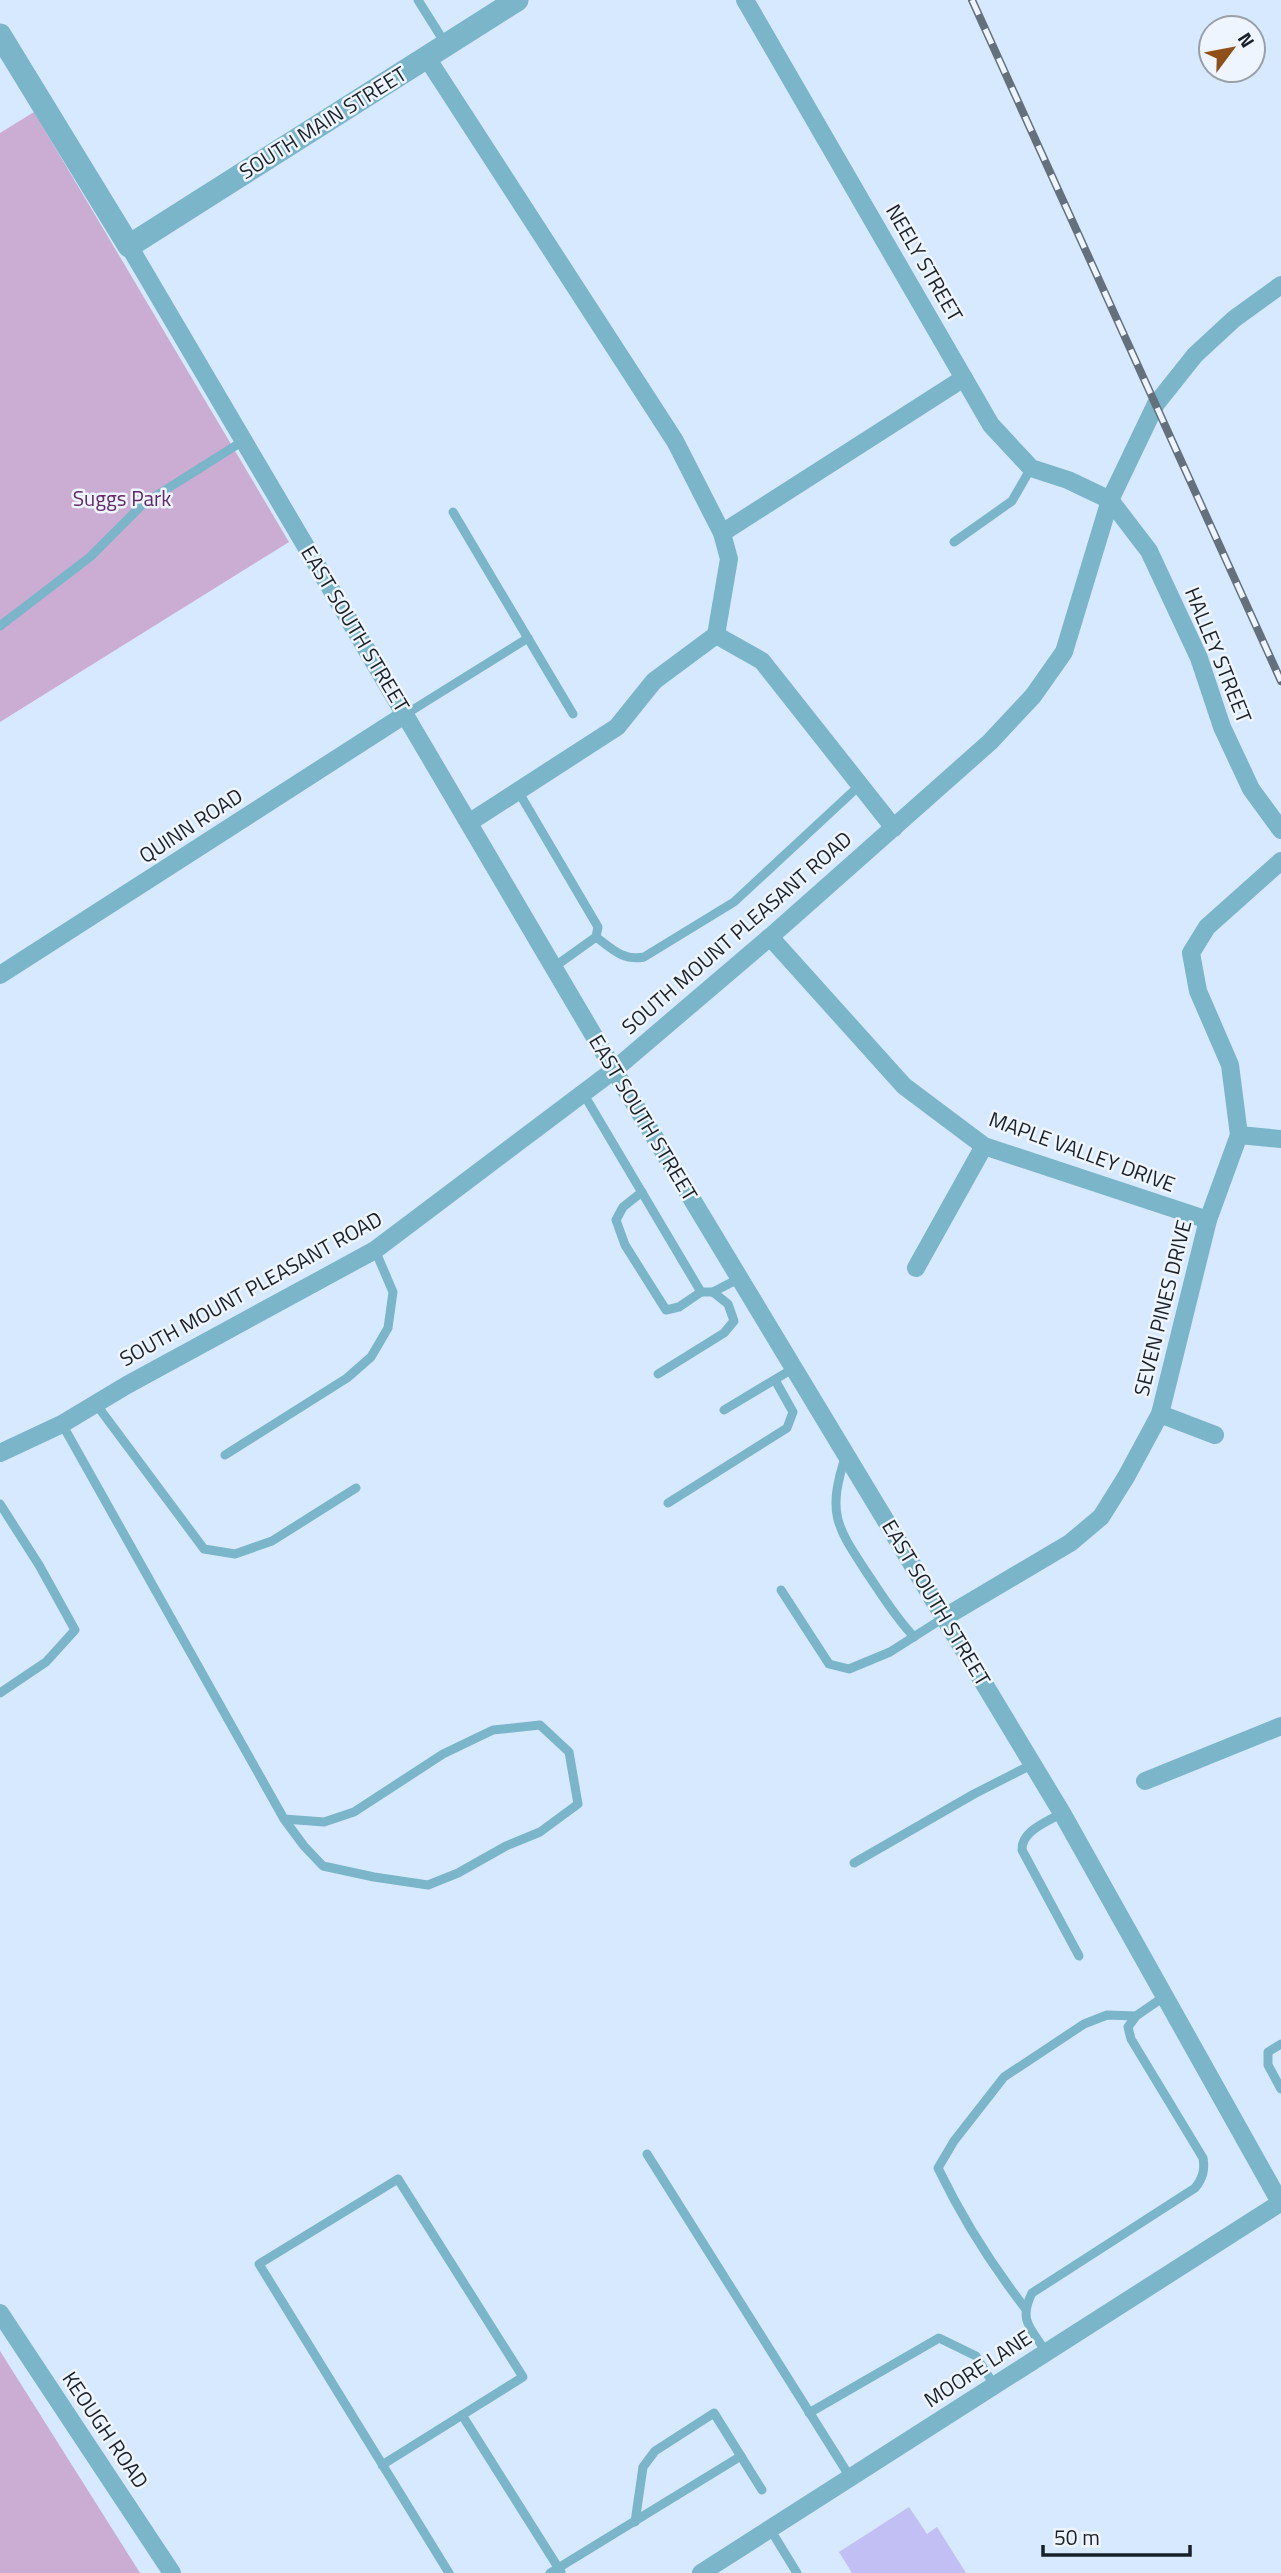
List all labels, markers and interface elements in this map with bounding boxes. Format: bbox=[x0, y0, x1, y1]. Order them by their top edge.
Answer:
north arrow bbox=[1197, 14, 1267, 84]
text: N bbox=[1231, 26, 1263, 53]
street label: SOUTH MAIN STREET bbox=[232, 58, 413, 187]
street label: NEELY STREET bbox=[878, 198, 972, 327]
park label: Suggs Park bbox=[73, 482, 171, 514]
street label: EAST SOUTH STREET bbox=[293, 539, 418, 718]
street label: HALLEY STREET bbox=[1177, 582, 1261, 727]
street label: QUINN ROAD bbox=[132, 780, 249, 871]
street label: SOUTH MOUNT PLEASANT ROAD bbox=[614, 823, 859, 1041]
street label: EAST SOUTH STREET bbox=[581, 1028, 706, 1207]
street label: MAPLE VALLEY DRIVE bbox=[985, 1102, 1180, 1200]
street label: SOUTH MOUNT PLEASANT ROAD bbox=[113, 1202, 388, 1374]
street label: SEVEN PINES DRIVE bbox=[1125, 1216, 1199, 1399]
street label: EAST SOUTH STREET bbox=[874, 1513, 999, 1692]
street label: MOORE LANE bbox=[917, 2321, 1038, 2415]
street label: KEOUGH ROAD bbox=[55, 2364, 157, 2494]
scale bar bbox=[1043, 2514, 1190, 2558]
text: 50 m bbox=[1054, 2521, 1100, 2553]

